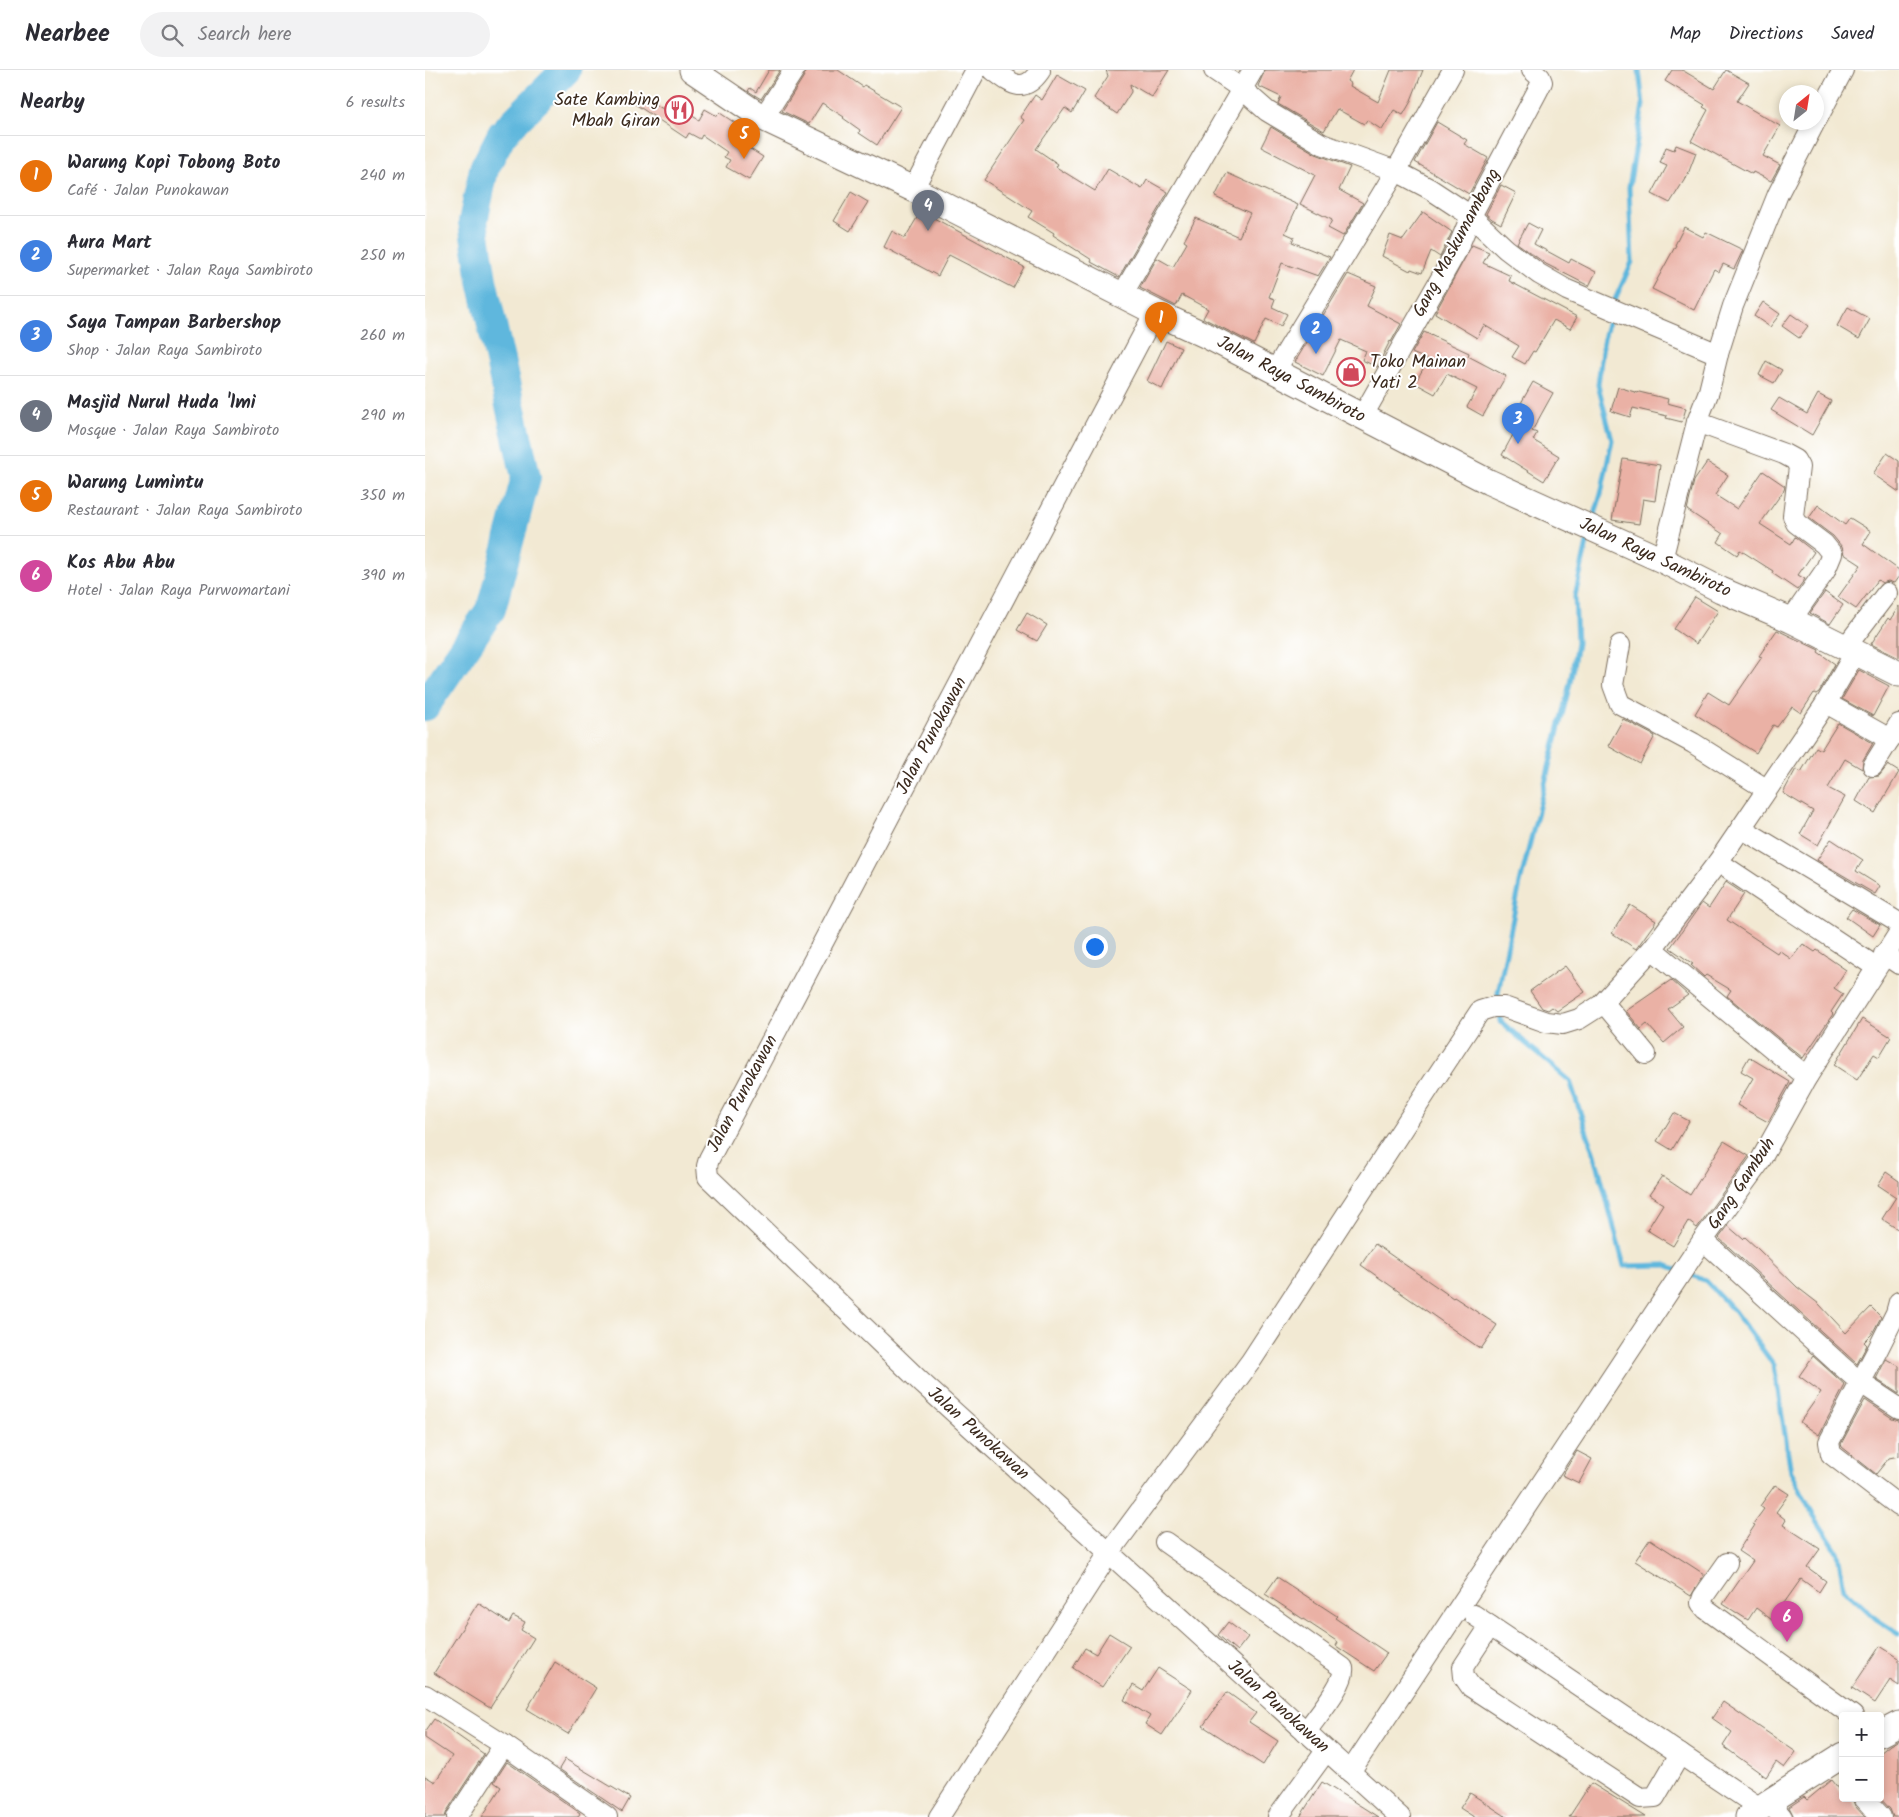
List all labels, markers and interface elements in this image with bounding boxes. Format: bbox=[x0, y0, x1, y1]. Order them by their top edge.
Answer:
search box bbox=[140, 12, 490, 57]
text: Nearbee bbox=[25, 15, 110, 54]
text: Search here bbox=[198, 20, 292, 50]
text: Map bbox=[1669, 20, 1701, 49]
text: Directions bbox=[1729, 20, 1803, 49]
text: Saved bbox=[1831, 20, 1874, 49]
icon: search bbox=[158, 21, 186, 49]
north arrow bbox=[1779, 85, 1824, 130]
text: Nearby bbox=[20, 86, 85, 119]
place label: Sate Kambing Mbah Giran bbox=[554, 86, 660, 136]
text: 6 results bbox=[346, 90, 405, 115]
restaurant icon: Sate Kambing Mbah Giran bbox=[664, 95, 694, 125]
pin: 5 bbox=[728, 118, 760, 159]
text: Warung Kopi Tobong Boto bbox=[67, 148, 280, 178]
text: 1 bbox=[34, 163, 38, 188]
text: 240 m bbox=[360, 163, 405, 188]
street label: Gang Maskumambang bbox=[1405, 163, 1509, 323]
text: Café · Jalan Punokawan bbox=[67, 178, 229, 203]
pin: 4 bbox=[912, 190, 944, 231]
text: Aura Mart bbox=[67, 228, 152, 258]
text: 2 bbox=[31, 243, 41, 268]
text: 250 m bbox=[360, 243, 405, 268]
text: Supermarket · Jalan Raya Sambiroto bbox=[67, 258, 313, 283]
pin: 1 bbox=[1145, 302, 1177, 343]
text: Saya Tampan Barbershop bbox=[67, 308, 281, 338]
pin: 2 bbox=[1300, 313, 1332, 354]
text: 3 bbox=[32, 323, 40, 348]
text: 260 m bbox=[360, 323, 405, 348]
street label: Jalan Raya Sambiroto bbox=[1211, 328, 1371, 432]
text: Shop · Jalan Raya Sambiroto bbox=[67, 338, 262, 363]
place label: Toko Mainan Yati 2 bbox=[1370, 348, 1466, 398]
shop icon: Toko Mainan Yati 2 bbox=[1336, 357, 1366, 387]
text: Masjid Nurul Huda 'lmi bbox=[67, 388, 256, 418]
text: 4 bbox=[32, 403, 40, 428]
text: 290 m bbox=[361, 403, 405, 428]
pin: 3 bbox=[1502, 403, 1534, 444]
text: Mosque · Jalan Raya Sambiroto bbox=[67, 418, 279, 443]
text: Warung Lumintu bbox=[67, 468, 203, 498]
text: 5 bbox=[32, 483, 40, 508]
text: 350 m bbox=[360, 483, 405, 508]
text: Restaurant · Jalan Raya Sambiroto bbox=[67, 498, 302, 523]
street label: Jalan Raya Sambiroto bbox=[1574, 510, 1736, 606]
text: Kos Abu Abu bbox=[67, 548, 175, 578]
text: 6 bbox=[32, 563, 40, 588]
text: 390 m bbox=[361, 563, 405, 588]
text: Hotel · Jalan Raya Purwomartani bbox=[67, 578, 290, 603]
street label: Jalan Punokawan bbox=[889, 672, 975, 800]
your location bbox=[1082, 934, 1108, 960]
street label: Jalan Punokawan bbox=[700, 1030, 786, 1158]
street label: Gang Gambuh bbox=[1700, 1132, 1784, 1236]
street label: Jalan Punokawan bbox=[920, 1380, 1036, 1488]
pin: 6 bbox=[1771, 1601, 1803, 1642]
street label: Jalan Punokawan bbox=[1220, 1653, 1336, 1761]
map controls bbox=[1839, 1712, 1884, 1802]
button: + bbox=[1839, 1712, 1884, 1757]
button: − bbox=[1839, 1757, 1884, 1802]

